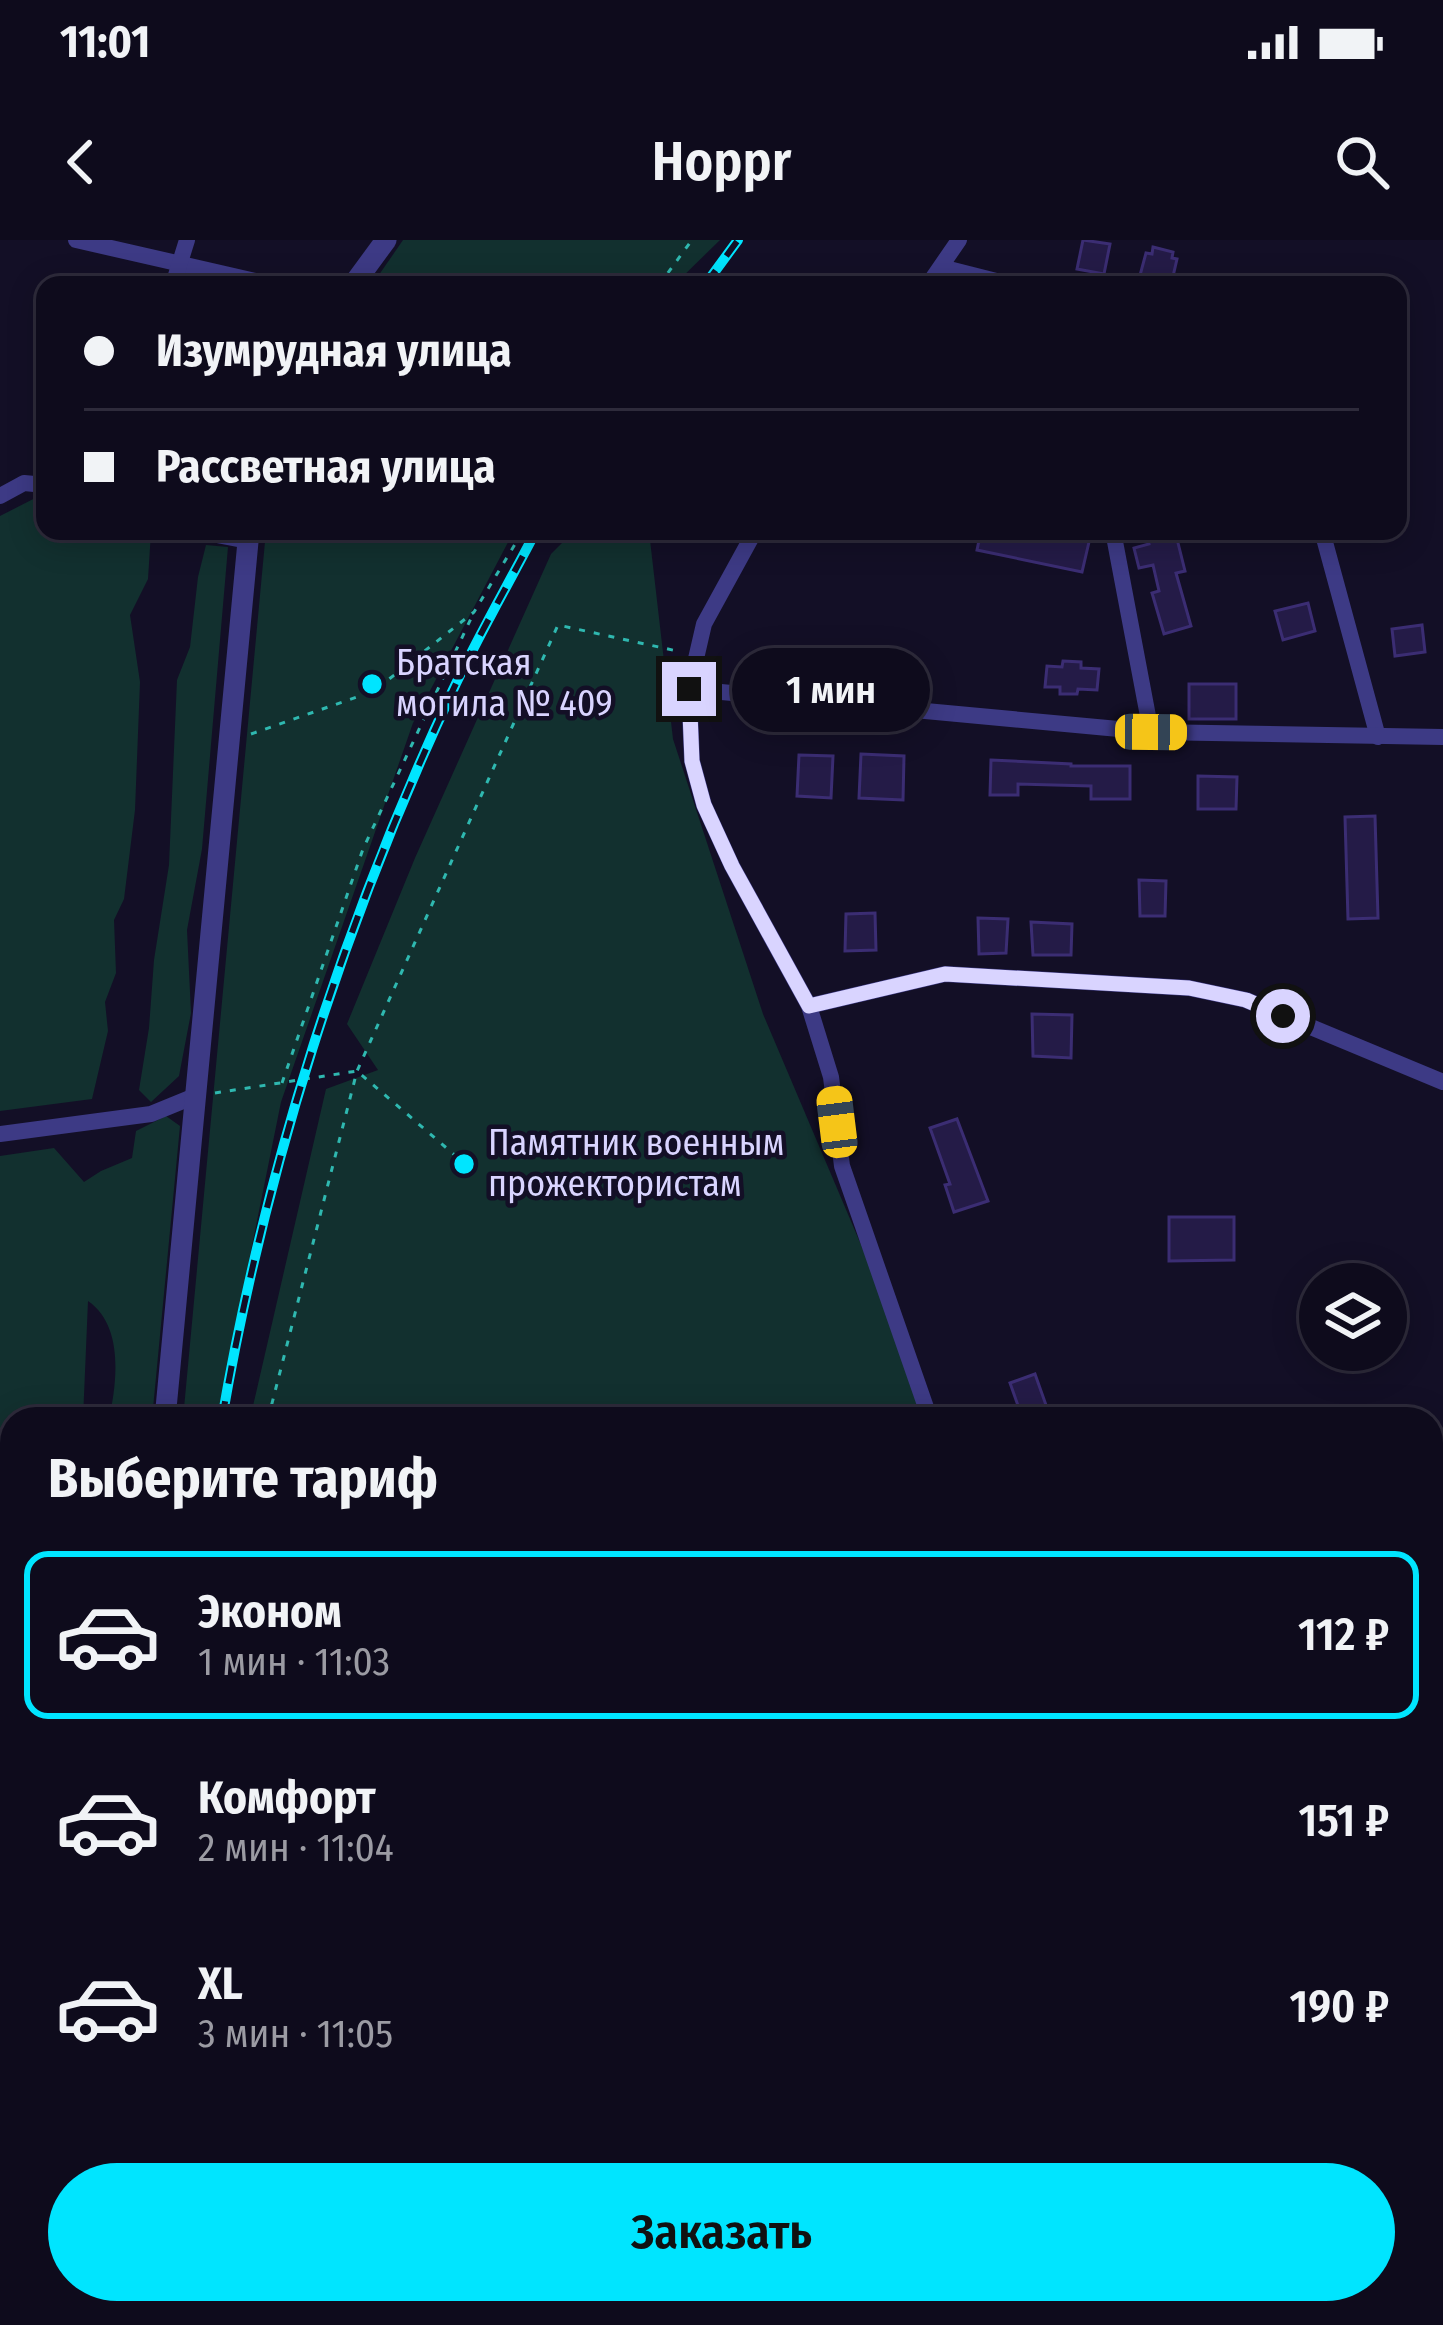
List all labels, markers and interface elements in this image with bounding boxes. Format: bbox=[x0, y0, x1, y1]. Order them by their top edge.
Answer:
text: 11:01 bbox=[60, 15, 150, 69]
icon: back bbox=[48, 129, 114, 195]
icon: search bbox=[1329, 129, 1395, 195]
text: Hoppr bbox=[652, 130, 791, 194]
text: Изумрудная улица bbox=[156, 324, 512, 378]
text: Рассветная улица bbox=[156, 440, 496, 494]
place label: Братская могила № 409 bbox=[396, 641, 613, 726]
callout: 1 мин bbox=[731, 647, 929, 731]
route end bbox=[662, 662, 716, 716]
text: 1 мин bbox=[786, 667, 876, 713]
marker: Братская могила № 409 bbox=[359, 671, 385, 697]
car bbox=[1115, 713, 1187, 751]
route start bbox=[1256, 989, 1310, 1043]
car bbox=[815, 1084, 859, 1160]
place label: Памятник военным прожектористам bbox=[488, 1121, 784, 1206]
marker: Памятник военным прожектористам bbox=[451, 1151, 477, 1177]
map controls bbox=[1299, 1263, 1407, 1371]
button: layers bbox=[1299, 1263, 1407, 1371]
text: Выберите тариф bbox=[48, 1447, 438, 1511]
icon: car bbox=[54, 1581, 162, 1689]
text: Эконом bbox=[198, 1585, 342, 1639]
text: 112 ₽ bbox=[1298, 1608, 1389, 1662]
text: 1 мин · 11:03 bbox=[198, 1639, 390, 1685]
icon: car bbox=[54, 1767, 162, 1875]
text: Комфорт bbox=[198, 1771, 376, 1825]
text: 151 ₽ bbox=[1299, 1794, 1389, 1848]
text: 2 мин · 11:04 bbox=[198, 1825, 394, 1871]
icon: car bbox=[54, 1953, 162, 2061]
text: XL bbox=[198, 1957, 243, 2011]
text: 190 ₽ bbox=[1290, 1980, 1389, 2034]
text: 3 мин · 11:05 bbox=[198, 2011, 393, 2057]
button: Заказать bbox=[48, 2163, 1395, 2301]

